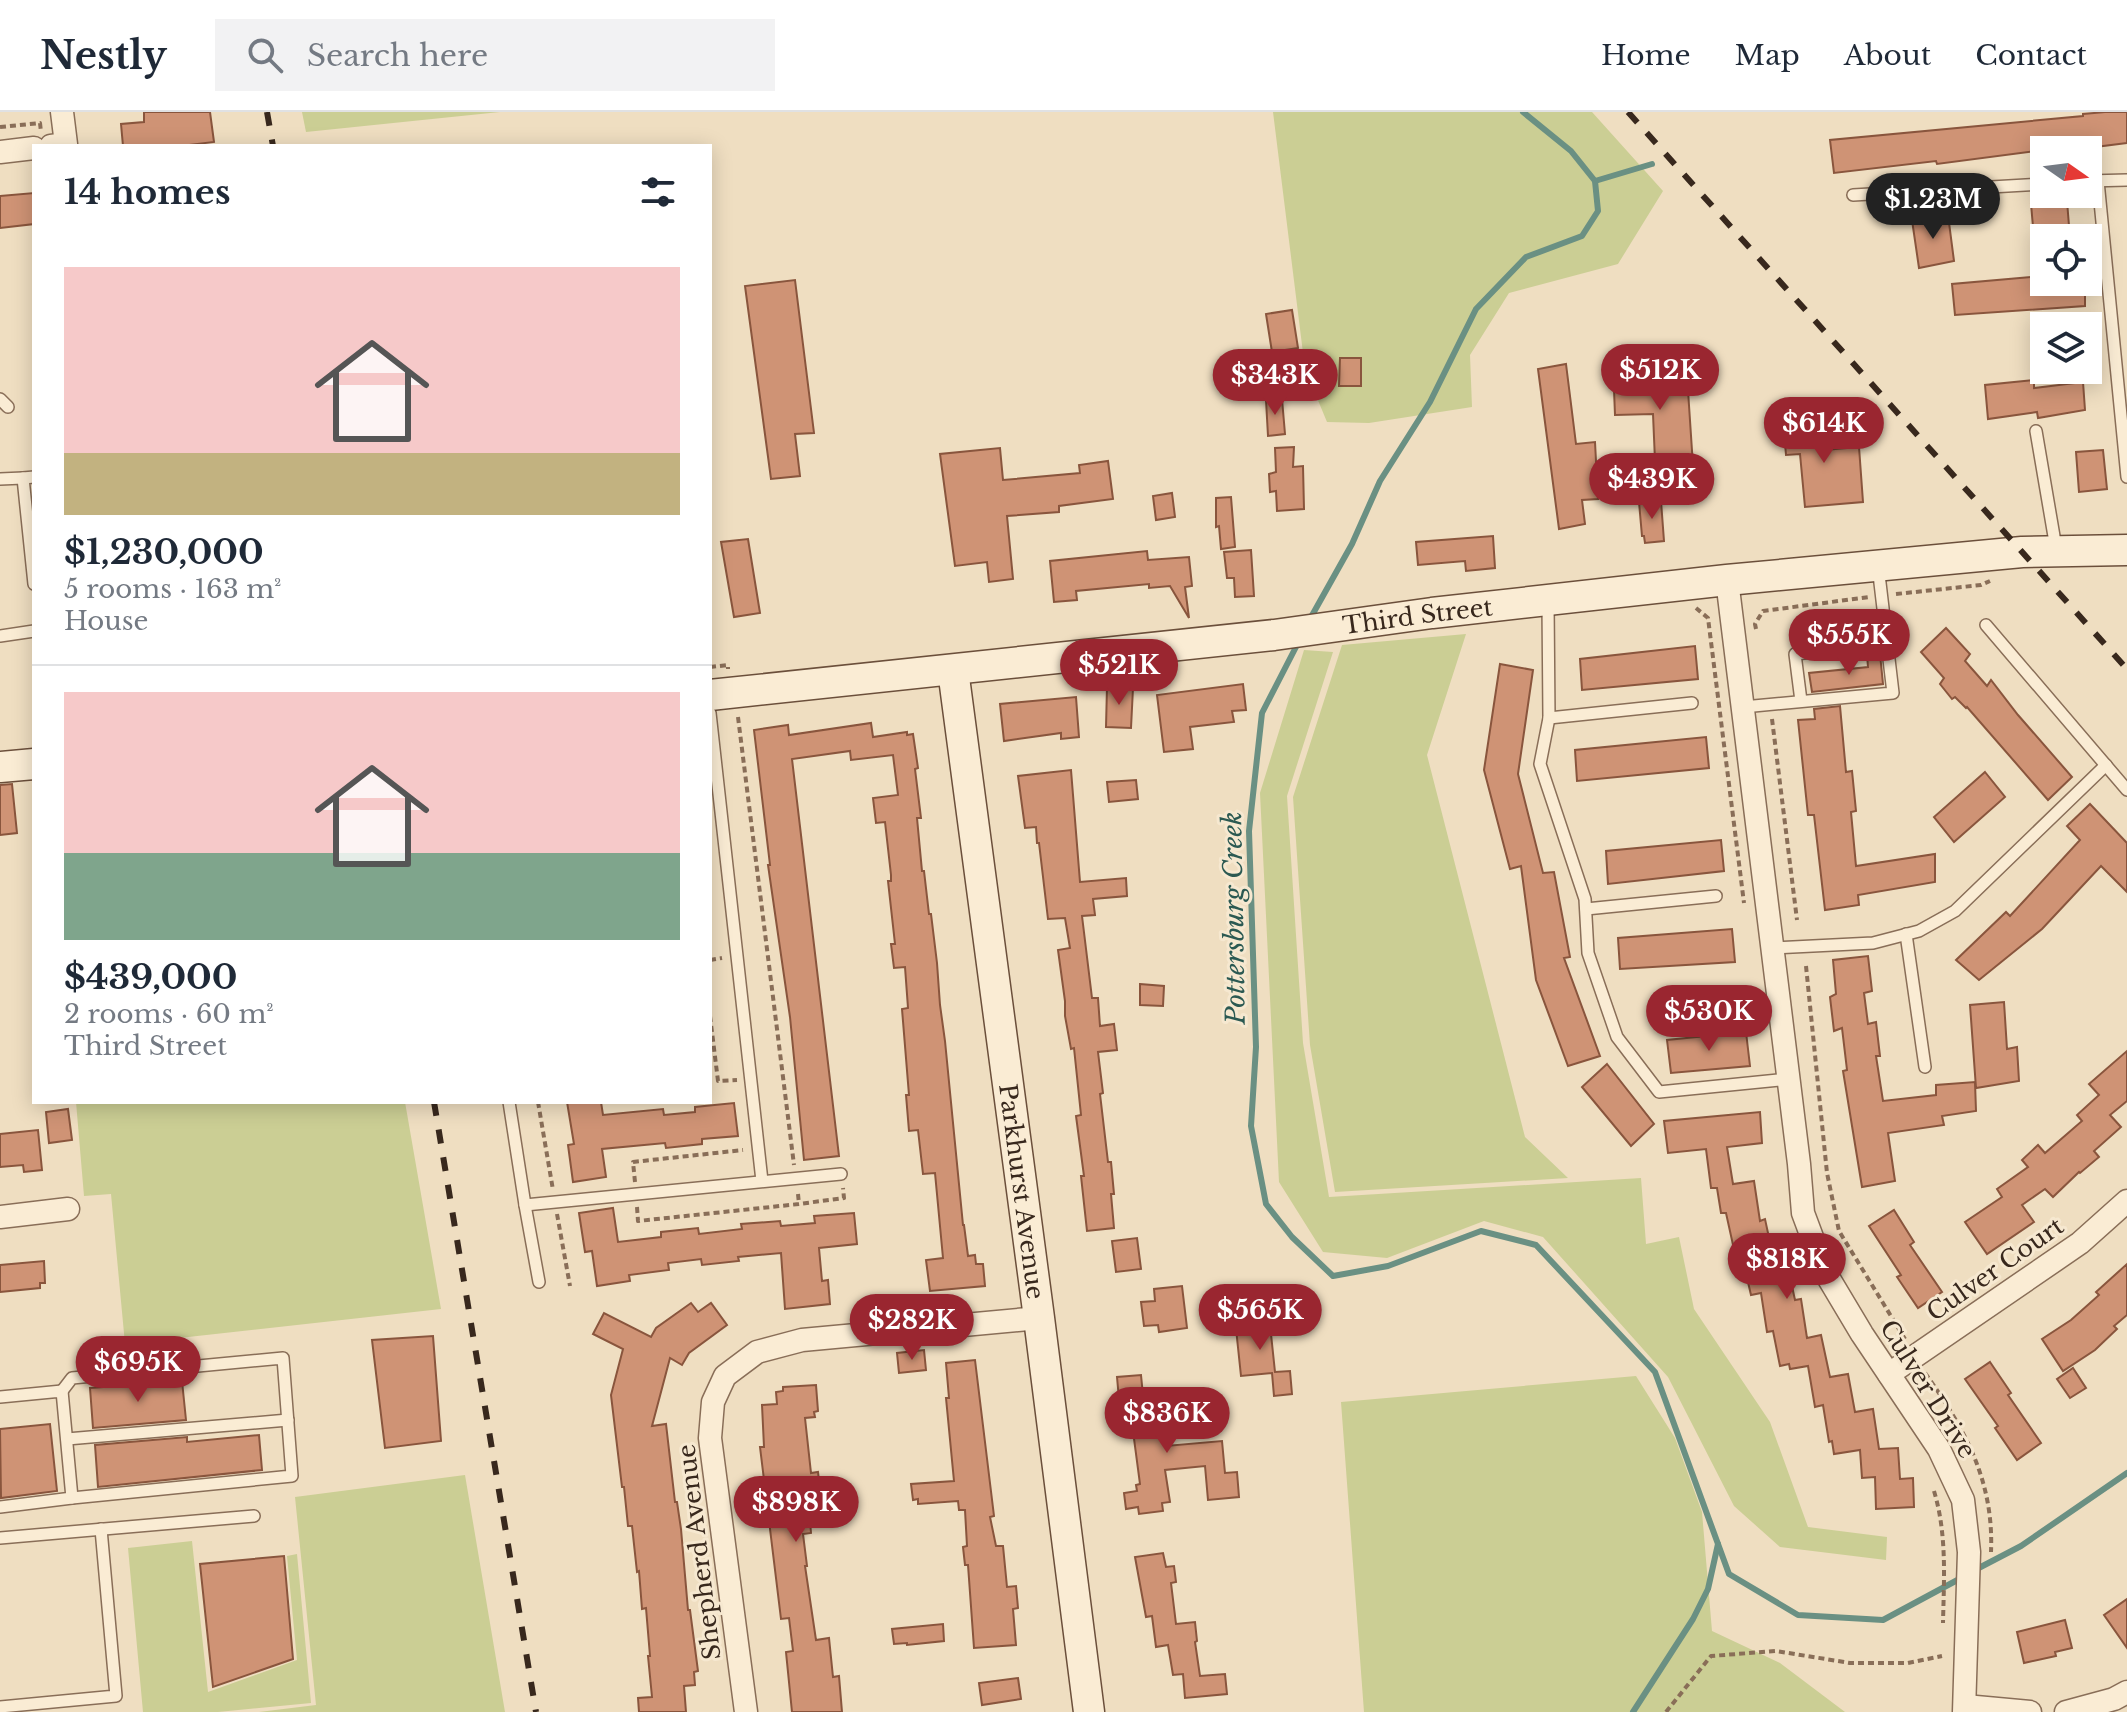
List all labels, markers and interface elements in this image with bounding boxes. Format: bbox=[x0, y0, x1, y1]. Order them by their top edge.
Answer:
search box bbox=[215, 19, 775, 91]
text: Nestly bbox=[40, 32, 167, 79]
icon: search bbox=[243, 33, 287, 77]
text: Search here bbox=[307, 37, 488, 74]
text: Home bbox=[1601, 38, 1691, 73]
text: Map bbox=[1735, 38, 1800, 73]
text: About bbox=[1844, 38, 1931, 73]
text: Contact bbox=[1975, 38, 2087, 73]
north arrow bbox=[2030, 136, 2102, 208]
map controls bbox=[2030, 136, 2102, 384]
icon: filters bbox=[636, 170, 680, 214]
text: 14 homes bbox=[64, 171, 231, 213]
pin: $1.23M bbox=[1868, 173, 1998, 241]
text: $1.23M bbox=[1884, 183, 1982, 215]
button: locate bbox=[2030, 224, 2102, 296]
button: layers bbox=[2030, 312, 2102, 384]
icon: home bbox=[300, 319, 444, 463]
pin: $512K bbox=[1604, 344, 1716, 412]
pin: $343K bbox=[1219, 349, 1331, 417]
text: $512K bbox=[1619, 354, 1701, 386]
text: $343K bbox=[1231, 359, 1319, 391]
pin: $614K bbox=[1768, 397, 1880, 465]
text: $614K bbox=[1782, 407, 1866, 439]
pin: $439K bbox=[1596, 453, 1708, 521]
text: $439K bbox=[1607, 463, 1697, 495]
text: $1,230,000 bbox=[64, 531, 264, 573]
text: 5 rooms · 163 m² bbox=[64, 573, 282, 605]
street label: Third Street bbox=[1341, 592, 1494, 640]
text: House bbox=[64, 605, 148, 637]
pin: $555K bbox=[1793, 609, 1905, 677]
text: $555K bbox=[1807, 619, 1891, 651]
pin: $521K bbox=[1063, 639, 1175, 707]
text: $521K bbox=[1078, 649, 1160, 681]
icon: home bbox=[300, 744, 444, 888]
water label: Pottersburg Creek bbox=[1216, 811, 1252, 1026]
text: $439,000 bbox=[64, 956, 237, 998]
pin: $530K bbox=[1653, 985, 1765, 1053]
text: $530K bbox=[1664, 995, 1754, 1027]
text: 2 rooms · 60 m² bbox=[64, 998, 274, 1030]
text: Third Street bbox=[64, 1030, 227, 1062]
street label: Parkhurst Avenue bbox=[994, 1082, 1051, 1301]
street label: Culver Court bbox=[1921, 1211, 2069, 1327]
pin: $818K bbox=[1731, 1233, 1843, 1301]
text: $818K bbox=[1746, 1243, 1828, 1275]
pin: $565K bbox=[1204, 1284, 1316, 1352]
pin: $282K bbox=[856, 1294, 968, 1362]
text: $565K bbox=[1217, 1294, 1303, 1326]
text: $282K bbox=[868, 1304, 956, 1336]
street label: Culver Drive bbox=[1874, 1315, 1982, 1463]
pin: $695K bbox=[82, 1336, 194, 1404]
text: $695K bbox=[94, 1346, 182, 1378]
pin: $836K bbox=[1111, 1387, 1223, 1455]
text: $836K bbox=[1123, 1397, 1211, 1429]
street label: Shepherd Avenue bbox=[671, 1443, 727, 1661]
pin: $898K bbox=[740, 1476, 852, 1544]
text: $898K bbox=[752, 1486, 840, 1518]

